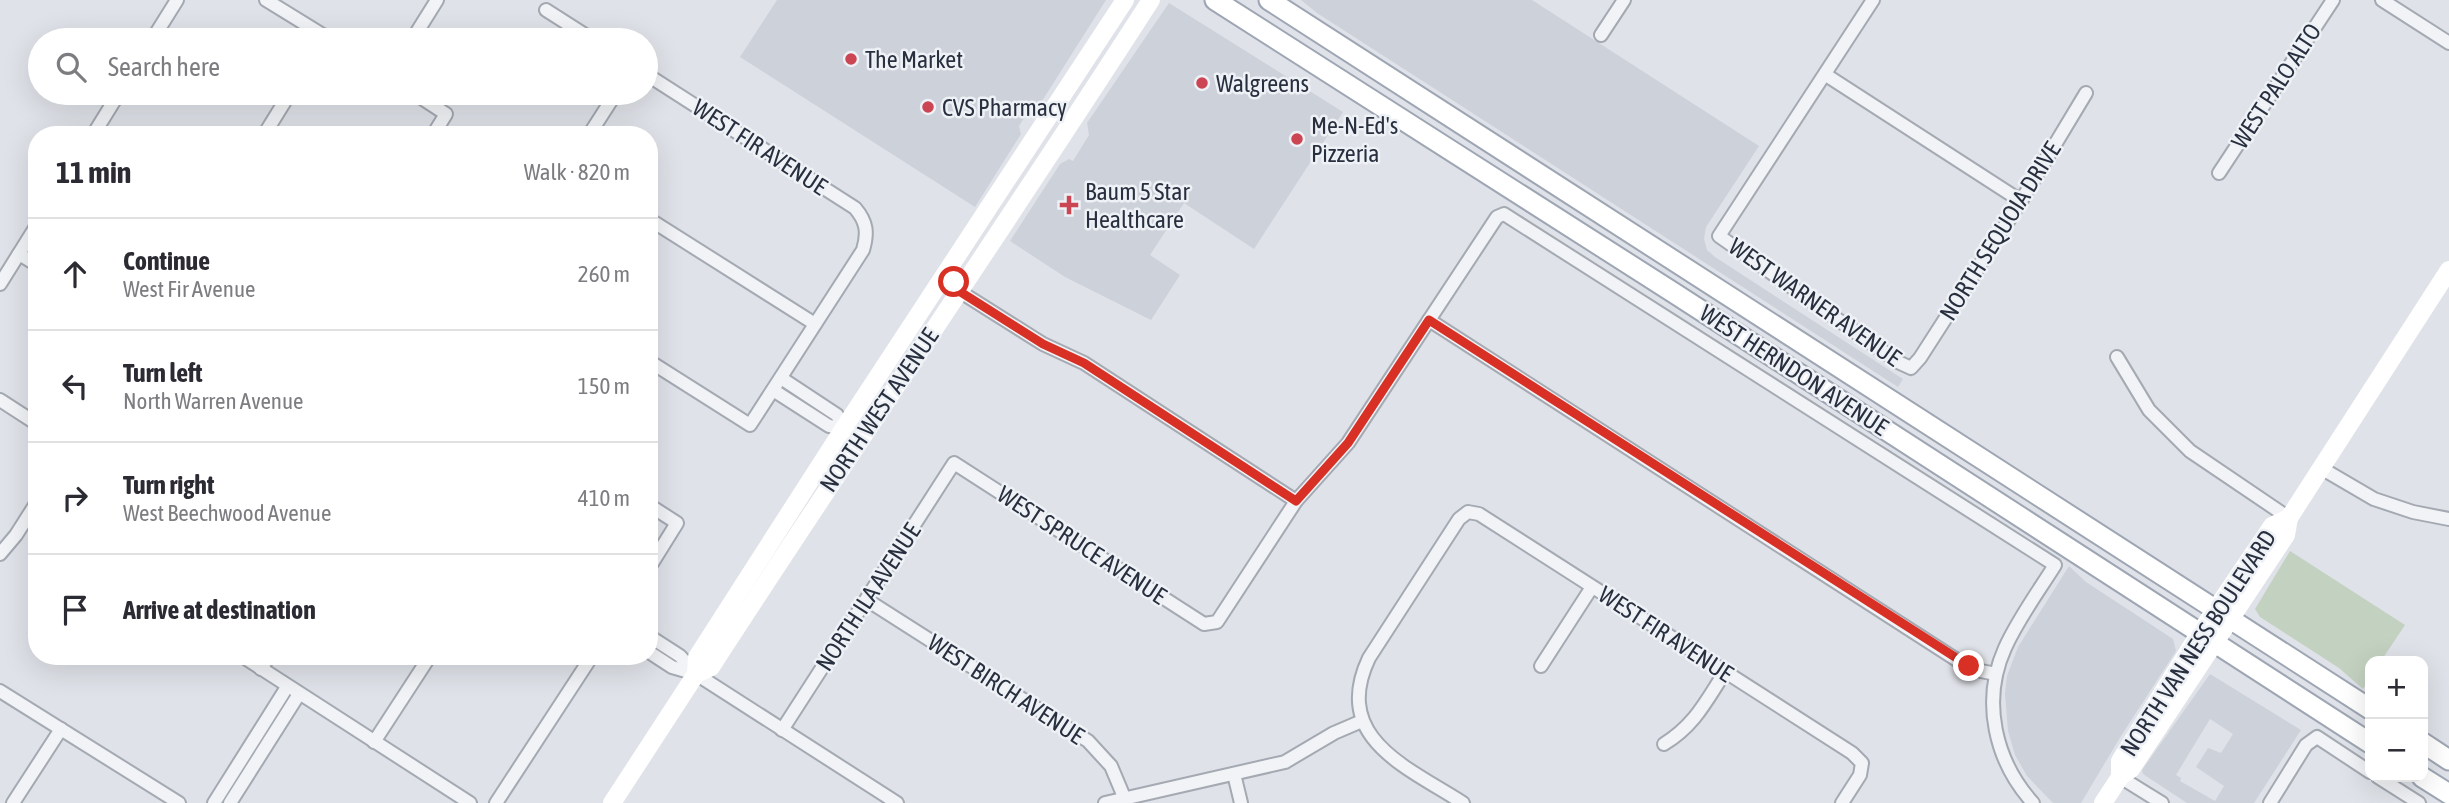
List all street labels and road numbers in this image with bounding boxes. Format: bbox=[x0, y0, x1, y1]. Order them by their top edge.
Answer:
street label: WEST PALO ALTO bbox=[2226, 19, 2326, 153]
street label: WEST FIR AVENUE bbox=[688, 94, 832, 200]
street label: NORTH SEQUOIA DRIVE bbox=[1934, 137, 2066, 325]
street label: WEST WARNER AVENUE bbox=[1724, 233, 1906, 371]
street label: WEST HERNDON AVENUE bbox=[1695, 299, 1893, 441]
street label: NORTH WEST AVENUE bbox=[814, 323, 944, 497]
street label: WEST SPRUCE AVENUE bbox=[993, 480, 1171, 610]
street label: NORTH ILA AVENUE bbox=[810, 518, 926, 676]
street label: NORTH VAN NESS BOULEVARD bbox=[2115, 525, 2281, 761]
street label: WEST FIR AVENUE bbox=[1594, 581, 1738, 687]
street label: WEST BIRCH AVENUE bbox=[923, 628, 1089, 750]

